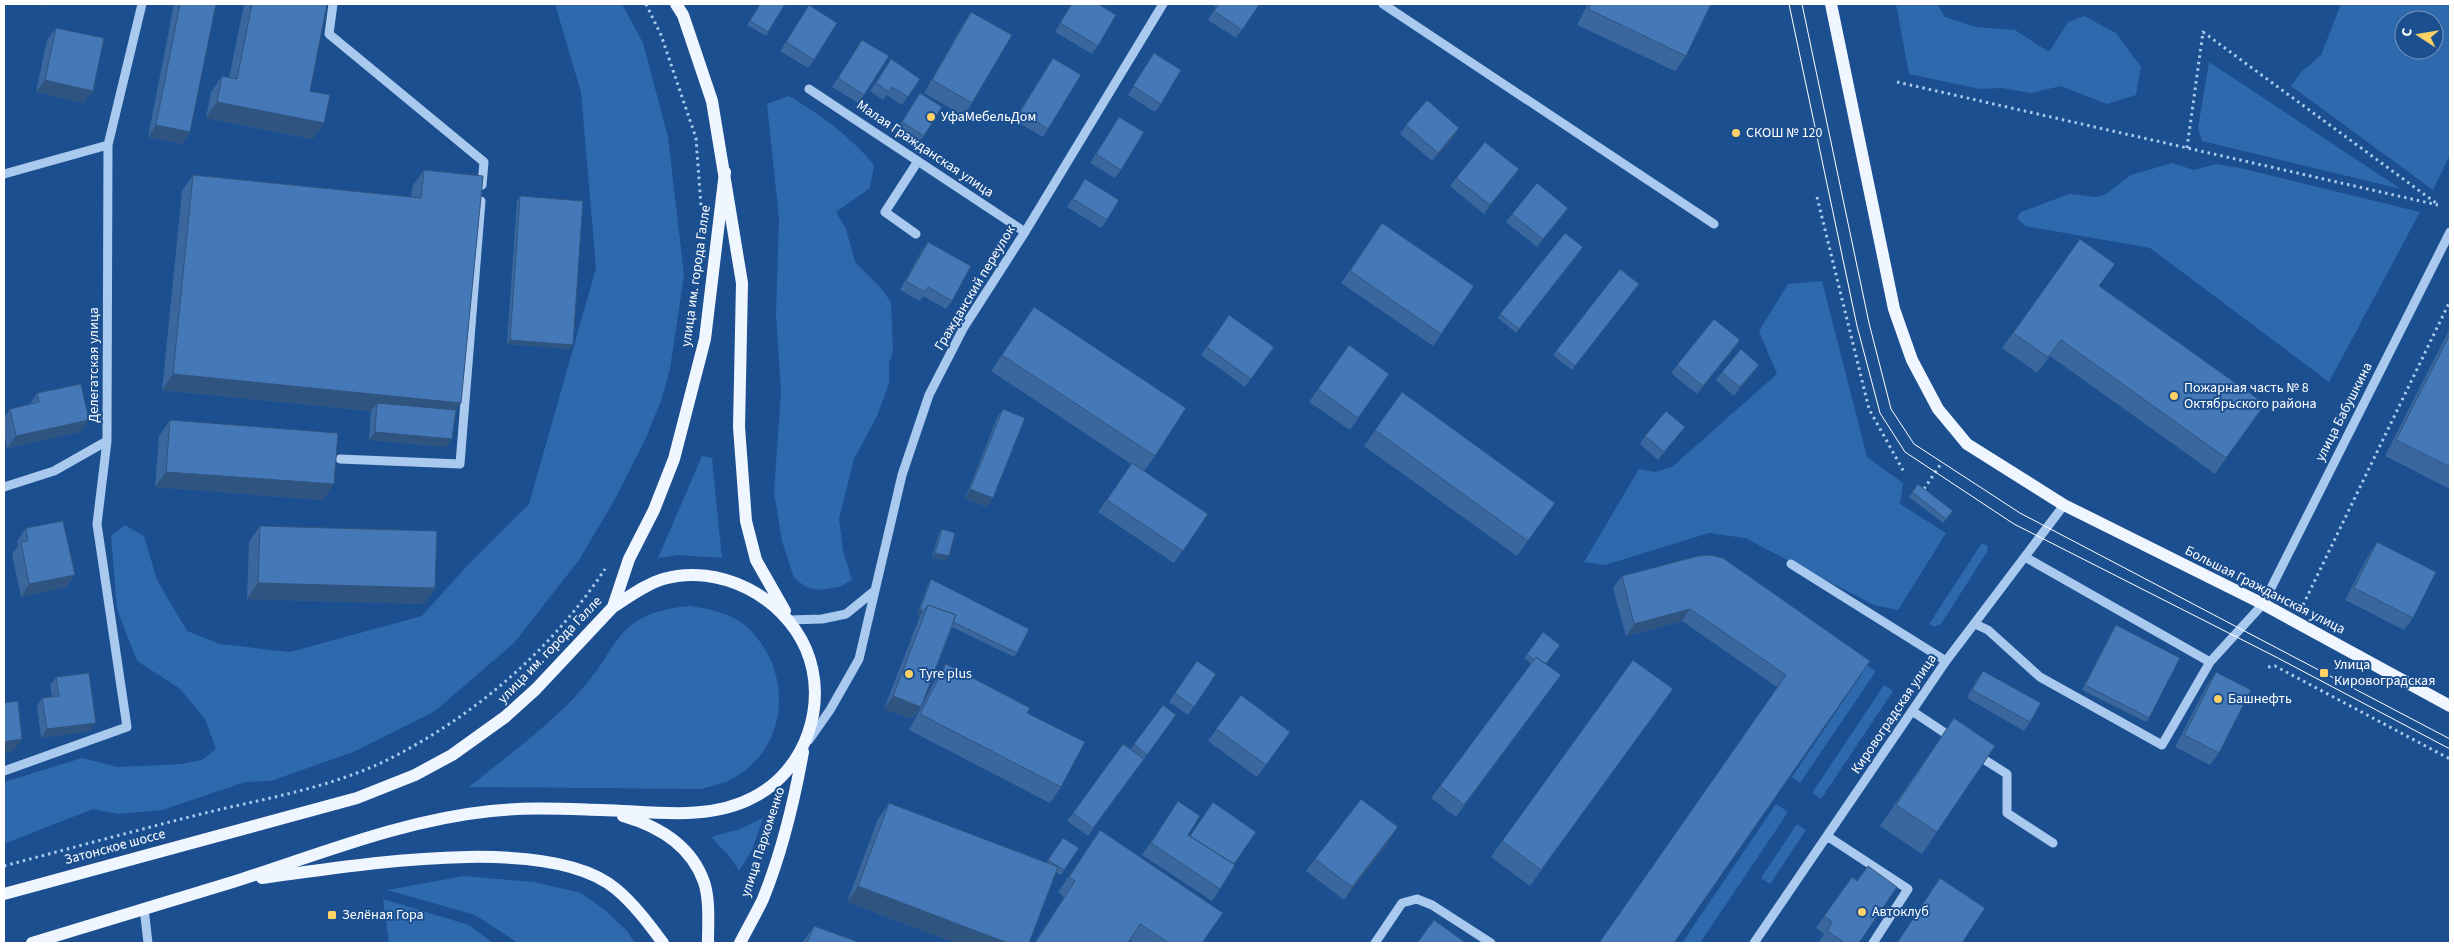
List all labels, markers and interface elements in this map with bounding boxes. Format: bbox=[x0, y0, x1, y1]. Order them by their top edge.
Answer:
north arrow bbox=[2394, 10, 2444, 60]
text: С bbox=[2397, 26, 2418, 39]
street label: Малая Гражданская улица bbox=[852, 95, 998, 203]
place label: УфаМебельДом bbox=[941, 107, 1036, 127]
marker: УфаМебельДом bbox=[925, 111, 937, 123]
place label: СКОШ № 120 bbox=[1746, 123, 1823, 143]
marker: СКОШ № 120 bbox=[1730, 127, 1742, 139]
street label: улица им. города Галле bbox=[676, 204, 716, 348]
street label: Гражданский переулок bbox=[930, 222, 1020, 354]
street label: Делегатская улица bbox=[84, 307, 104, 423]
street label: улица Бабушкина bbox=[2310, 359, 2378, 465]
place label: Пожарная часть № 8 Октябрьского района bbox=[2184, 378, 2317, 414]
marker: Пожарная часть № 8 Октябрьского района bbox=[2168, 390, 2180, 402]
street label: Большая Гражданская улица bbox=[2181, 541, 2349, 639]
street label: улица им. города Галле bbox=[493, 592, 607, 708]
street label: Кировоградская улица bbox=[1846, 650, 1942, 778]
place label: Улица Кировоградская bbox=[2334, 655, 2435, 691]
place label: Tyre plus bbox=[919, 664, 972, 684]
marker: Улица Кировоградская bbox=[2318, 667, 2330, 679]
marker: Tyre plus bbox=[903, 668, 915, 680]
place label: Башнефть bbox=[2228, 689, 2292, 709]
marker: Башнефть bbox=[2212, 693, 2224, 705]
street label: улица Пархоменко bbox=[736, 784, 790, 900]
street label: Затонское шоссе bbox=[62, 824, 168, 870]
place label: Автоклуб bbox=[1872, 902, 1929, 922]
place label: Зелёная Гора bbox=[342, 905, 424, 925]
marker: Автоклуб bbox=[1856, 906, 1868, 918]
marker: Зелёная Гора bbox=[326, 909, 338, 921]

